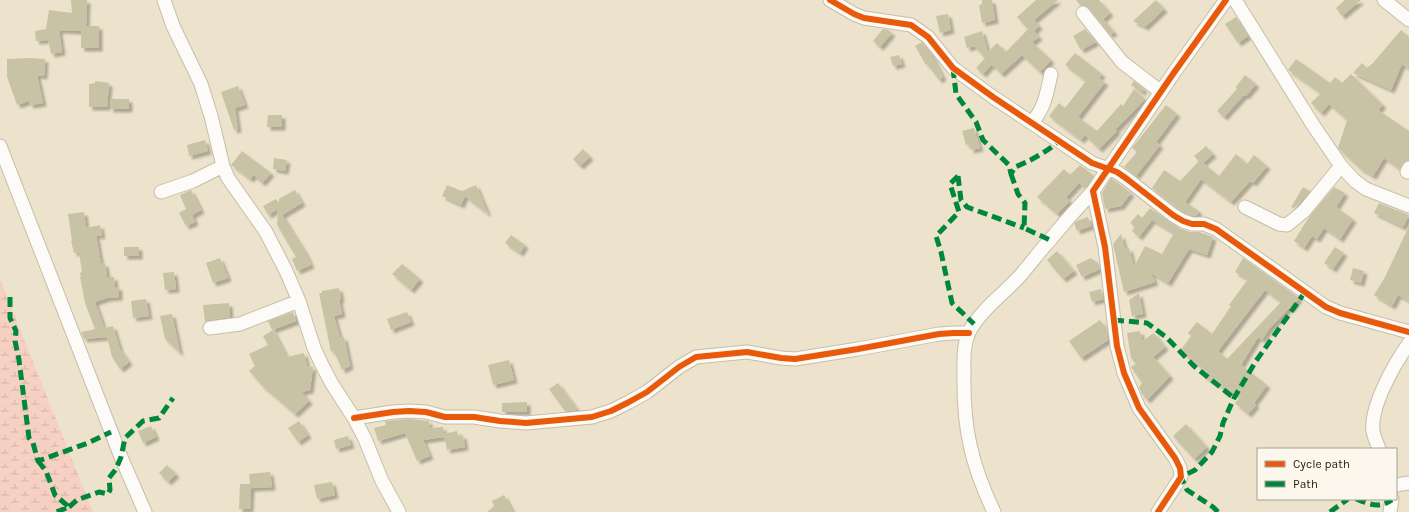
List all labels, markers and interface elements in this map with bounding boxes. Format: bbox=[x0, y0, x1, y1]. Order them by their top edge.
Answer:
legend bbox=[1257, 448, 1397, 500]
text: Cycle path bbox=[1293, 457, 1350, 471]
text: Path bbox=[1293, 477, 1318, 491]

